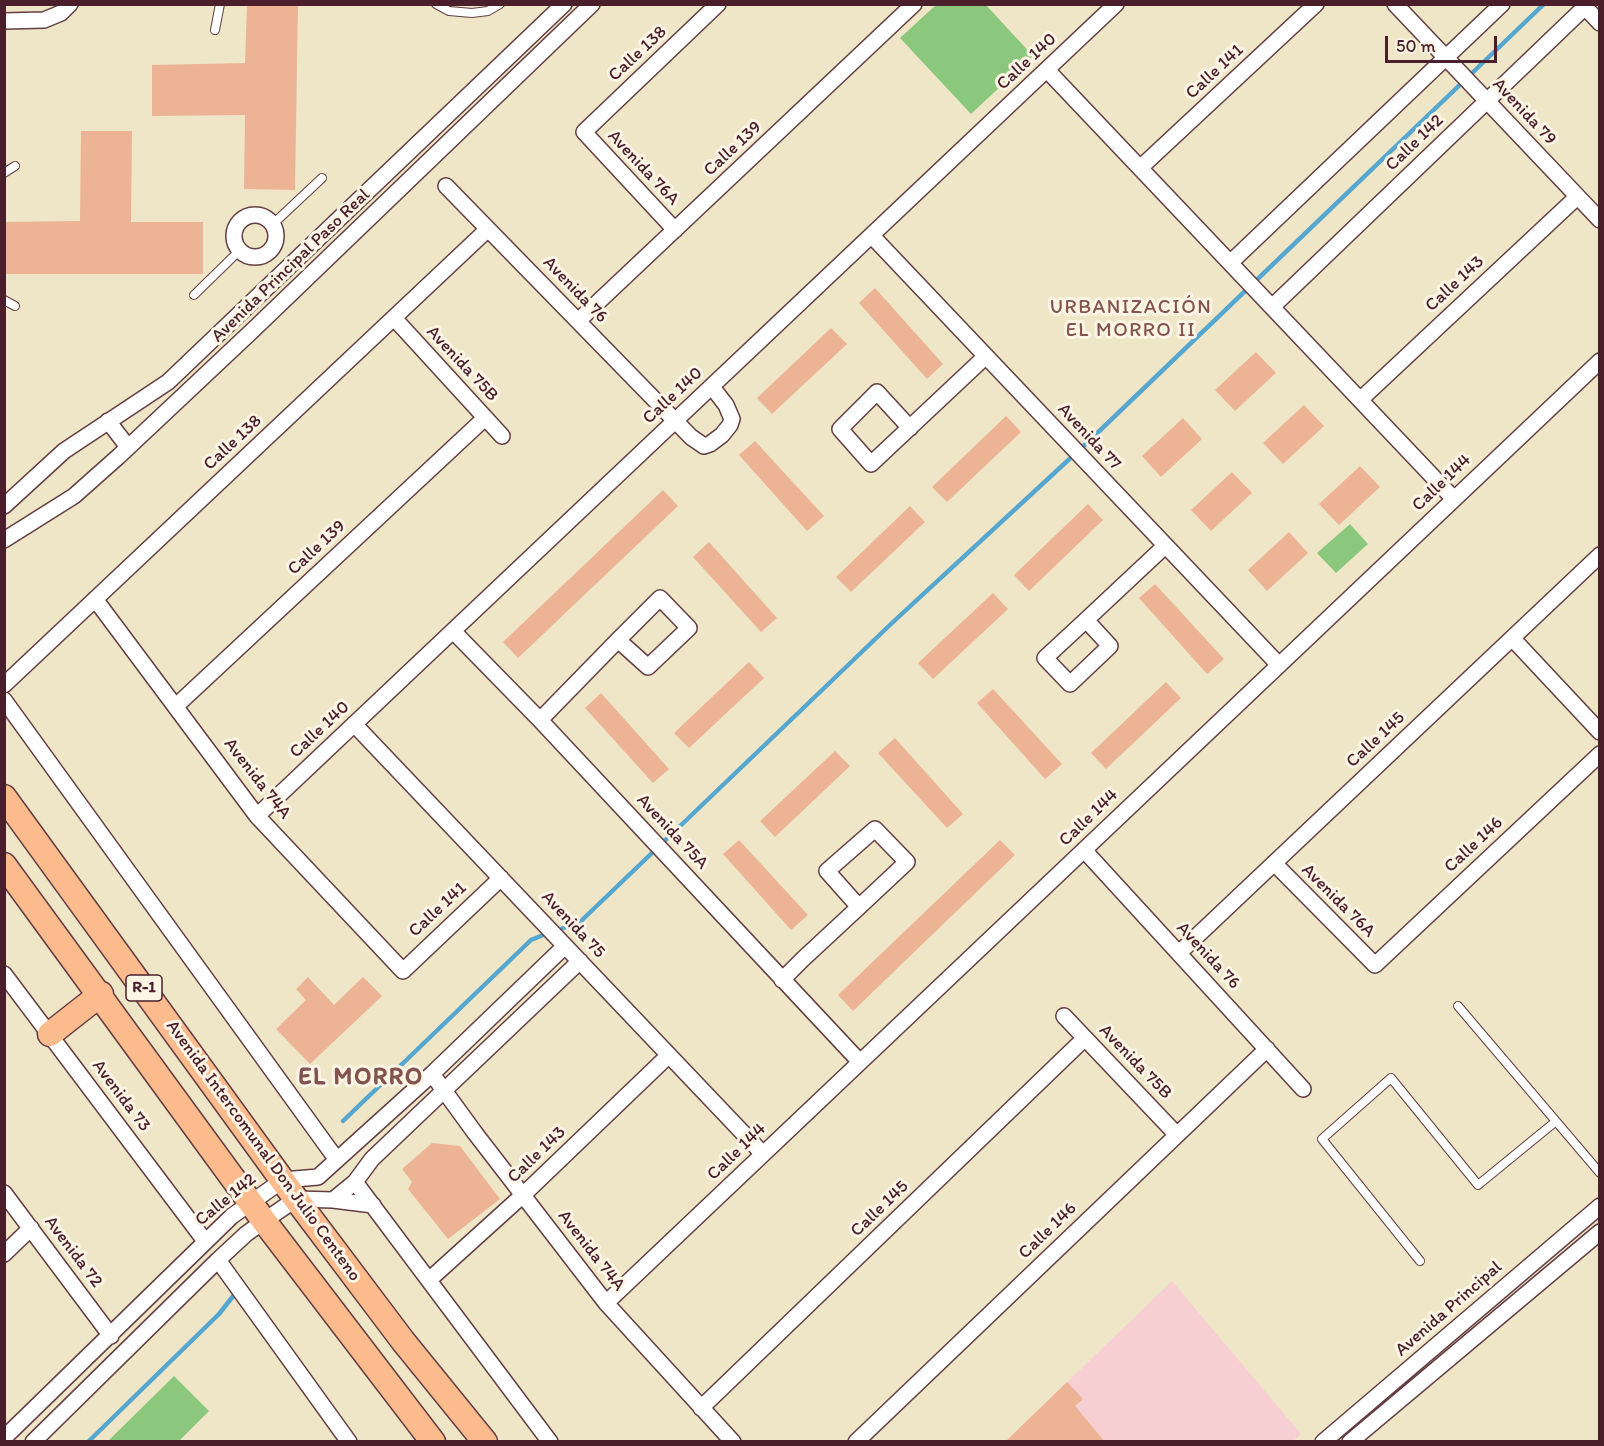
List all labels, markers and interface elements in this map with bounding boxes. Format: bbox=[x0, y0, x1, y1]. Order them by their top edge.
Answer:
street label: Calle 138 bbox=[604, 22, 672, 86]
scale bar bbox=[1388, 24, 1500, 62]
street label: Calle 140 bbox=[993, 29, 1061, 95]
text: 50 m bbox=[1396, 35, 1436, 57]
street label: Calle 141 bbox=[1182, 40, 1248, 104]
street label: Avenida 79 bbox=[1487, 74, 1561, 150]
street label: Calle 142 bbox=[1381, 110, 1449, 176]
street label: Calle 139 bbox=[700, 117, 766, 181]
street label: Avenida 76A bbox=[603, 126, 683, 210]
street label: Avenida Principal Paso Real bbox=[207, 185, 375, 347]
street label: Calle 143 bbox=[1421, 251, 1489, 317]
street label: Avenida 76 bbox=[538, 252, 612, 328]
district label: URBANIZACIÓN EL MORRO II bbox=[1051, 296, 1211, 343]
street label: Avenida 75B bbox=[422, 322, 502, 406]
street label: Calle 140 bbox=[639, 363, 707, 429]
street label: Avenida 77 bbox=[1053, 399, 1125, 475]
street label: Calle 138 bbox=[199, 411, 267, 475]
street label: Calle 144 bbox=[1408, 450, 1476, 516]
street label: Calle 139 bbox=[284, 516, 350, 580]
street label: Calle 140 bbox=[286, 697, 354, 763]
street label: Calle 145 bbox=[1342, 707, 1410, 773]
street label: Avenida 74A bbox=[219, 734, 295, 824]
street label: Calle 144 bbox=[1055, 785, 1123, 851]
street label: Avenida 75A bbox=[632, 790, 712, 874]
street label: Calle 146 bbox=[1440, 812, 1508, 878]
street label: Avenida 76A bbox=[1297, 860, 1379, 942]
street label: Calle 141 bbox=[405, 878, 471, 942]
street label: Avenida 75 bbox=[536, 887, 610, 963]
street label: Avenida 76 bbox=[1171, 918, 1245, 994]
road number: R-1 bbox=[126, 975, 162, 1001]
street label: Avenida Intercomunal Don Julio Centeno bbox=[161, 1016, 365, 1286]
street label: Avenida 75B bbox=[1094, 1020, 1176, 1104]
street label: Avenida 73 bbox=[87, 1056, 155, 1136]
district label: EL MORRO bbox=[298, 1064, 424, 1092]
street label: Calle 144 bbox=[703, 1119, 771, 1185]
street label: Calle 143 bbox=[503, 1122, 571, 1188]
street label: Calle 142 bbox=[191, 1169, 261, 1231]
street label: Calle 145 bbox=[846, 1176, 914, 1242]
street label: Calle 146 bbox=[1014, 1198, 1082, 1264]
street label: Avenida 74A bbox=[553, 1206, 629, 1296]
street label: Avenida 72 bbox=[39, 1212, 107, 1292]
street label: Avenida Principal bbox=[1391, 1257, 1507, 1361]

